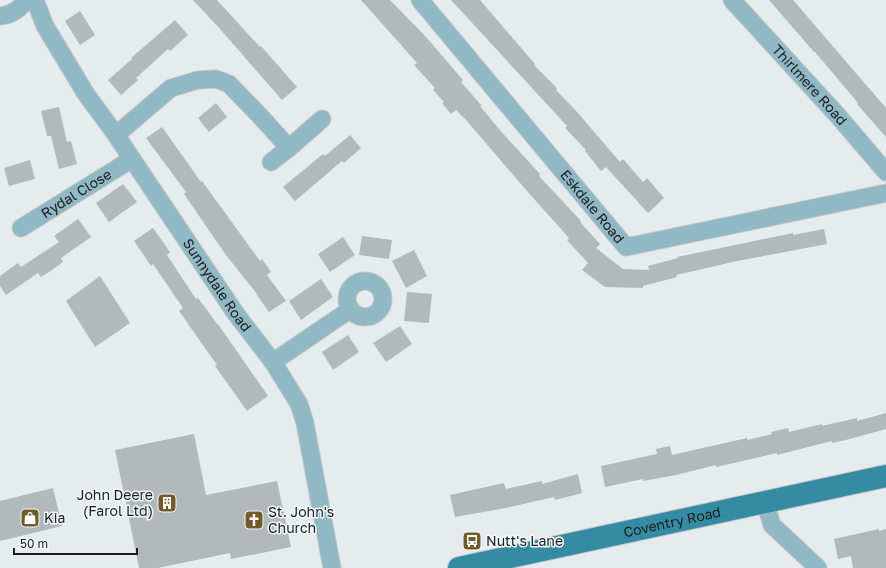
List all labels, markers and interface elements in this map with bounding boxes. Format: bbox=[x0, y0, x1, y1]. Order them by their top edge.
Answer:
street label: Thirlmere Road bbox=[769, 41, 851, 128]
street label: Rydal Close bbox=[38, 165, 114, 221]
street label: Eskdale Road bbox=[557, 166, 628, 246]
street label: Sunnydale Road bbox=[180, 235, 255, 335]
place label: John Deere (Farol Ltd) bbox=[77, 486, 153, 519]
building icon: John Deere (Farol Ltd) bbox=[156, 492, 178, 514]
place label: St. John's Church bbox=[268, 503, 334, 536]
street label: Coventry Road bbox=[622, 503, 722, 540]
shop icon: Kia bbox=[19, 507, 41, 529]
place label: Kia bbox=[44, 509, 65, 526]
church icon: St. John's Church bbox=[243, 509, 265, 531]
scale bar bbox=[14, 530, 137, 556]
bus stop icon: Nutt's Lane bbox=[461, 530, 483, 552]
place label: Nutt's Lane bbox=[486, 532, 563, 549]
text: 50 m bbox=[20, 536, 48, 551]

